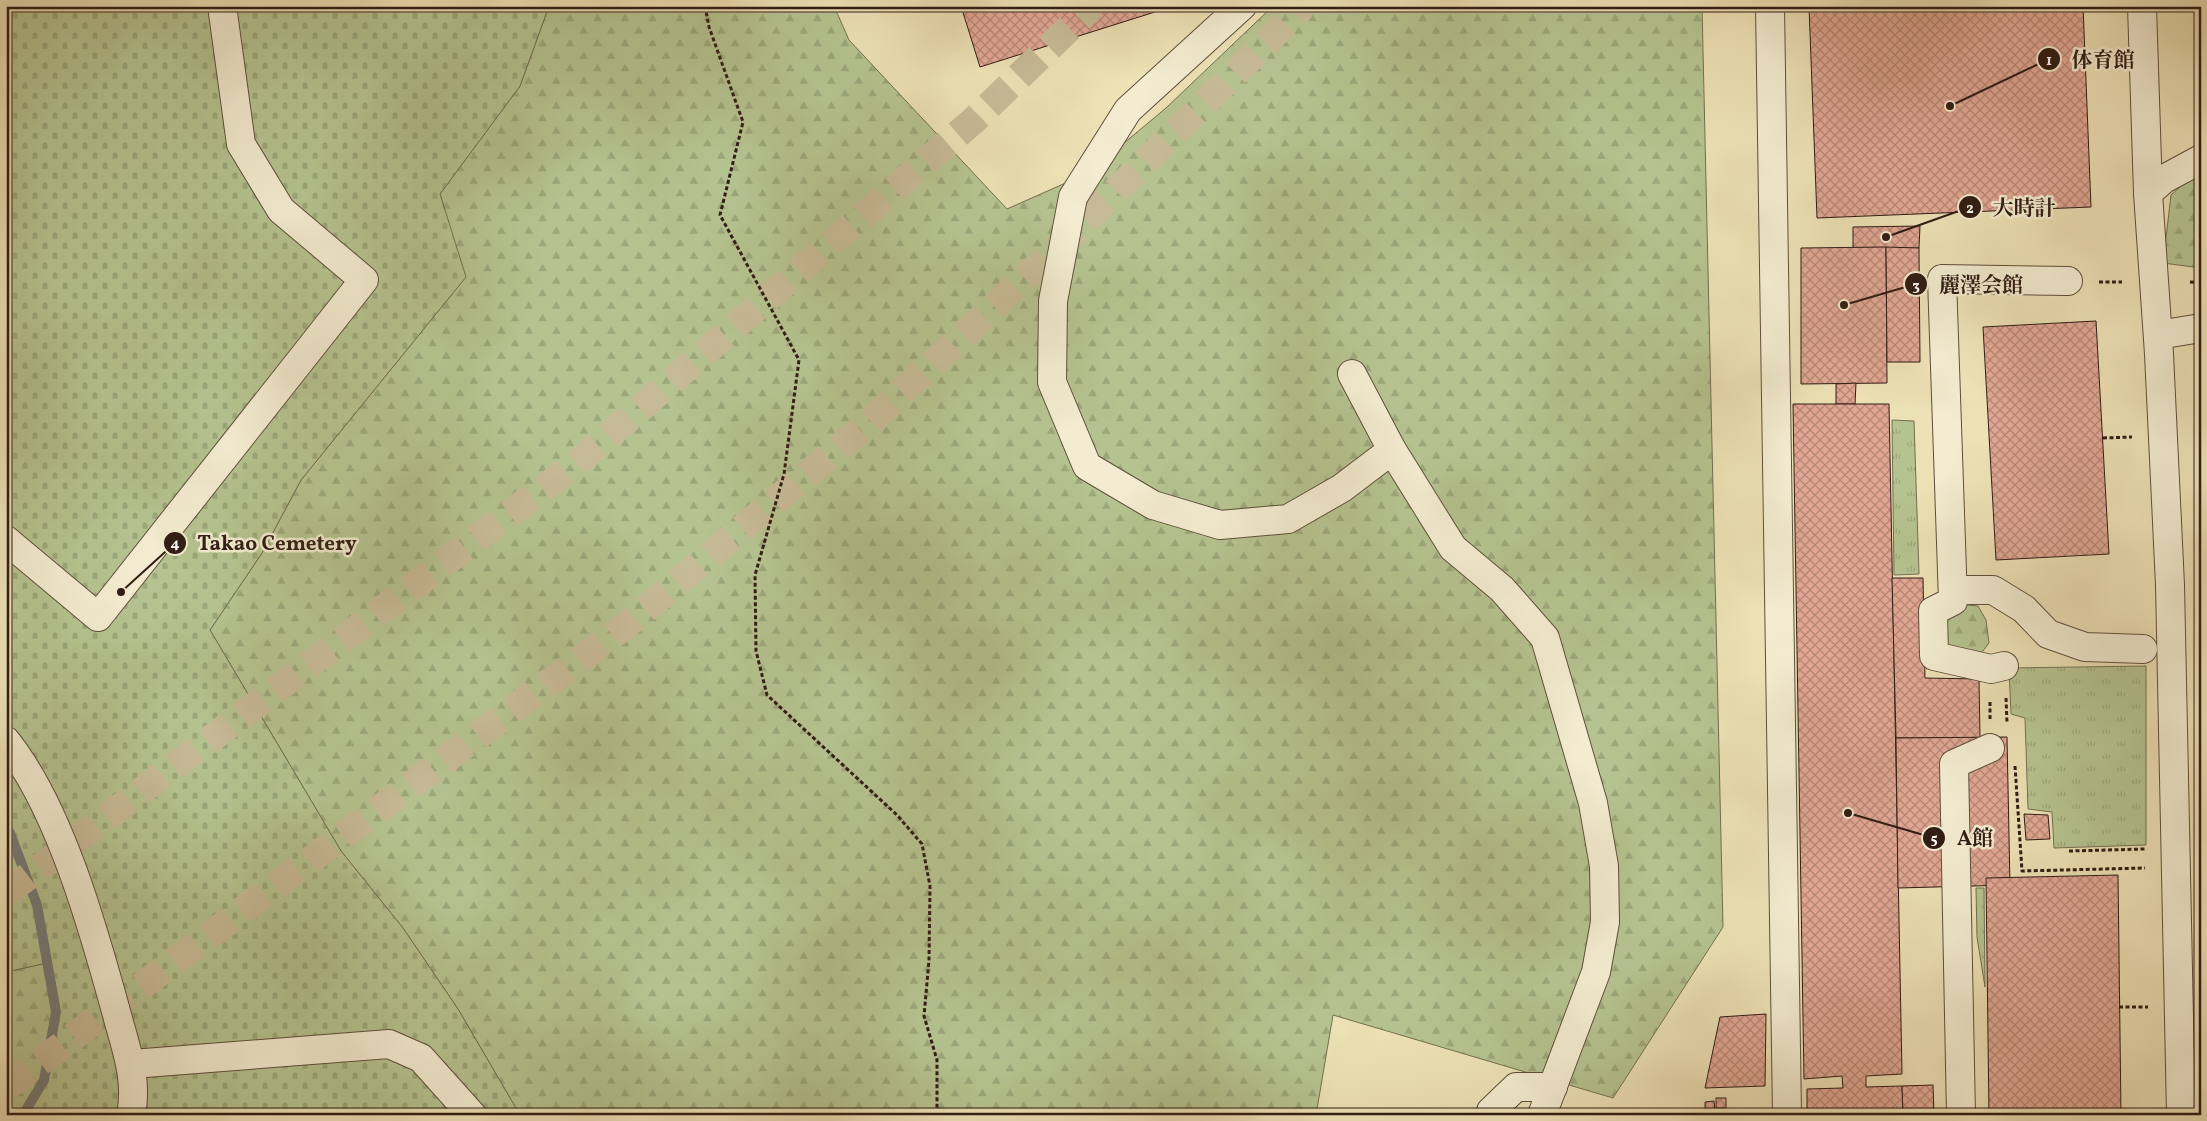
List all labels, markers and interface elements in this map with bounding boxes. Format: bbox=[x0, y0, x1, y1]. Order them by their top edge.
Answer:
callout: 体育館 bbox=[2037, 41, 2145, 77]
text: 体育館 bbox=[2072, 47, 2135, 76]
text: 1 bbox=[2046, 51, 2052, 72]
callout: 大時計 bbox=[1957, 189, 2065, 225]
text: 大時計 bbox=[1993, 195, 2056, 224]
text: 2 bbox=[1966, 199, 1974, 220]
callout: 麗澤会館 bbox=[1904, 266, 2033, 302]
text: 麗澤会館 bbox=[1939, 272, 2023, 301]
text: 3 bbox=[1912, 276, 1920, 297]
callout: Takao Cemetery bbox=[162, 525, 367, 561]
text: Takao Cemetery bbox=[197, 530, 357, 559]
text: 4 bbox=[170, 534, 180, 555]
callout: A館 bbox=[1922, 820, 2003, 856]
text: A館 bbox=[1957, 825, 1993, 854]
text: 5 bbox=[1930, 829, 1938, 850]

